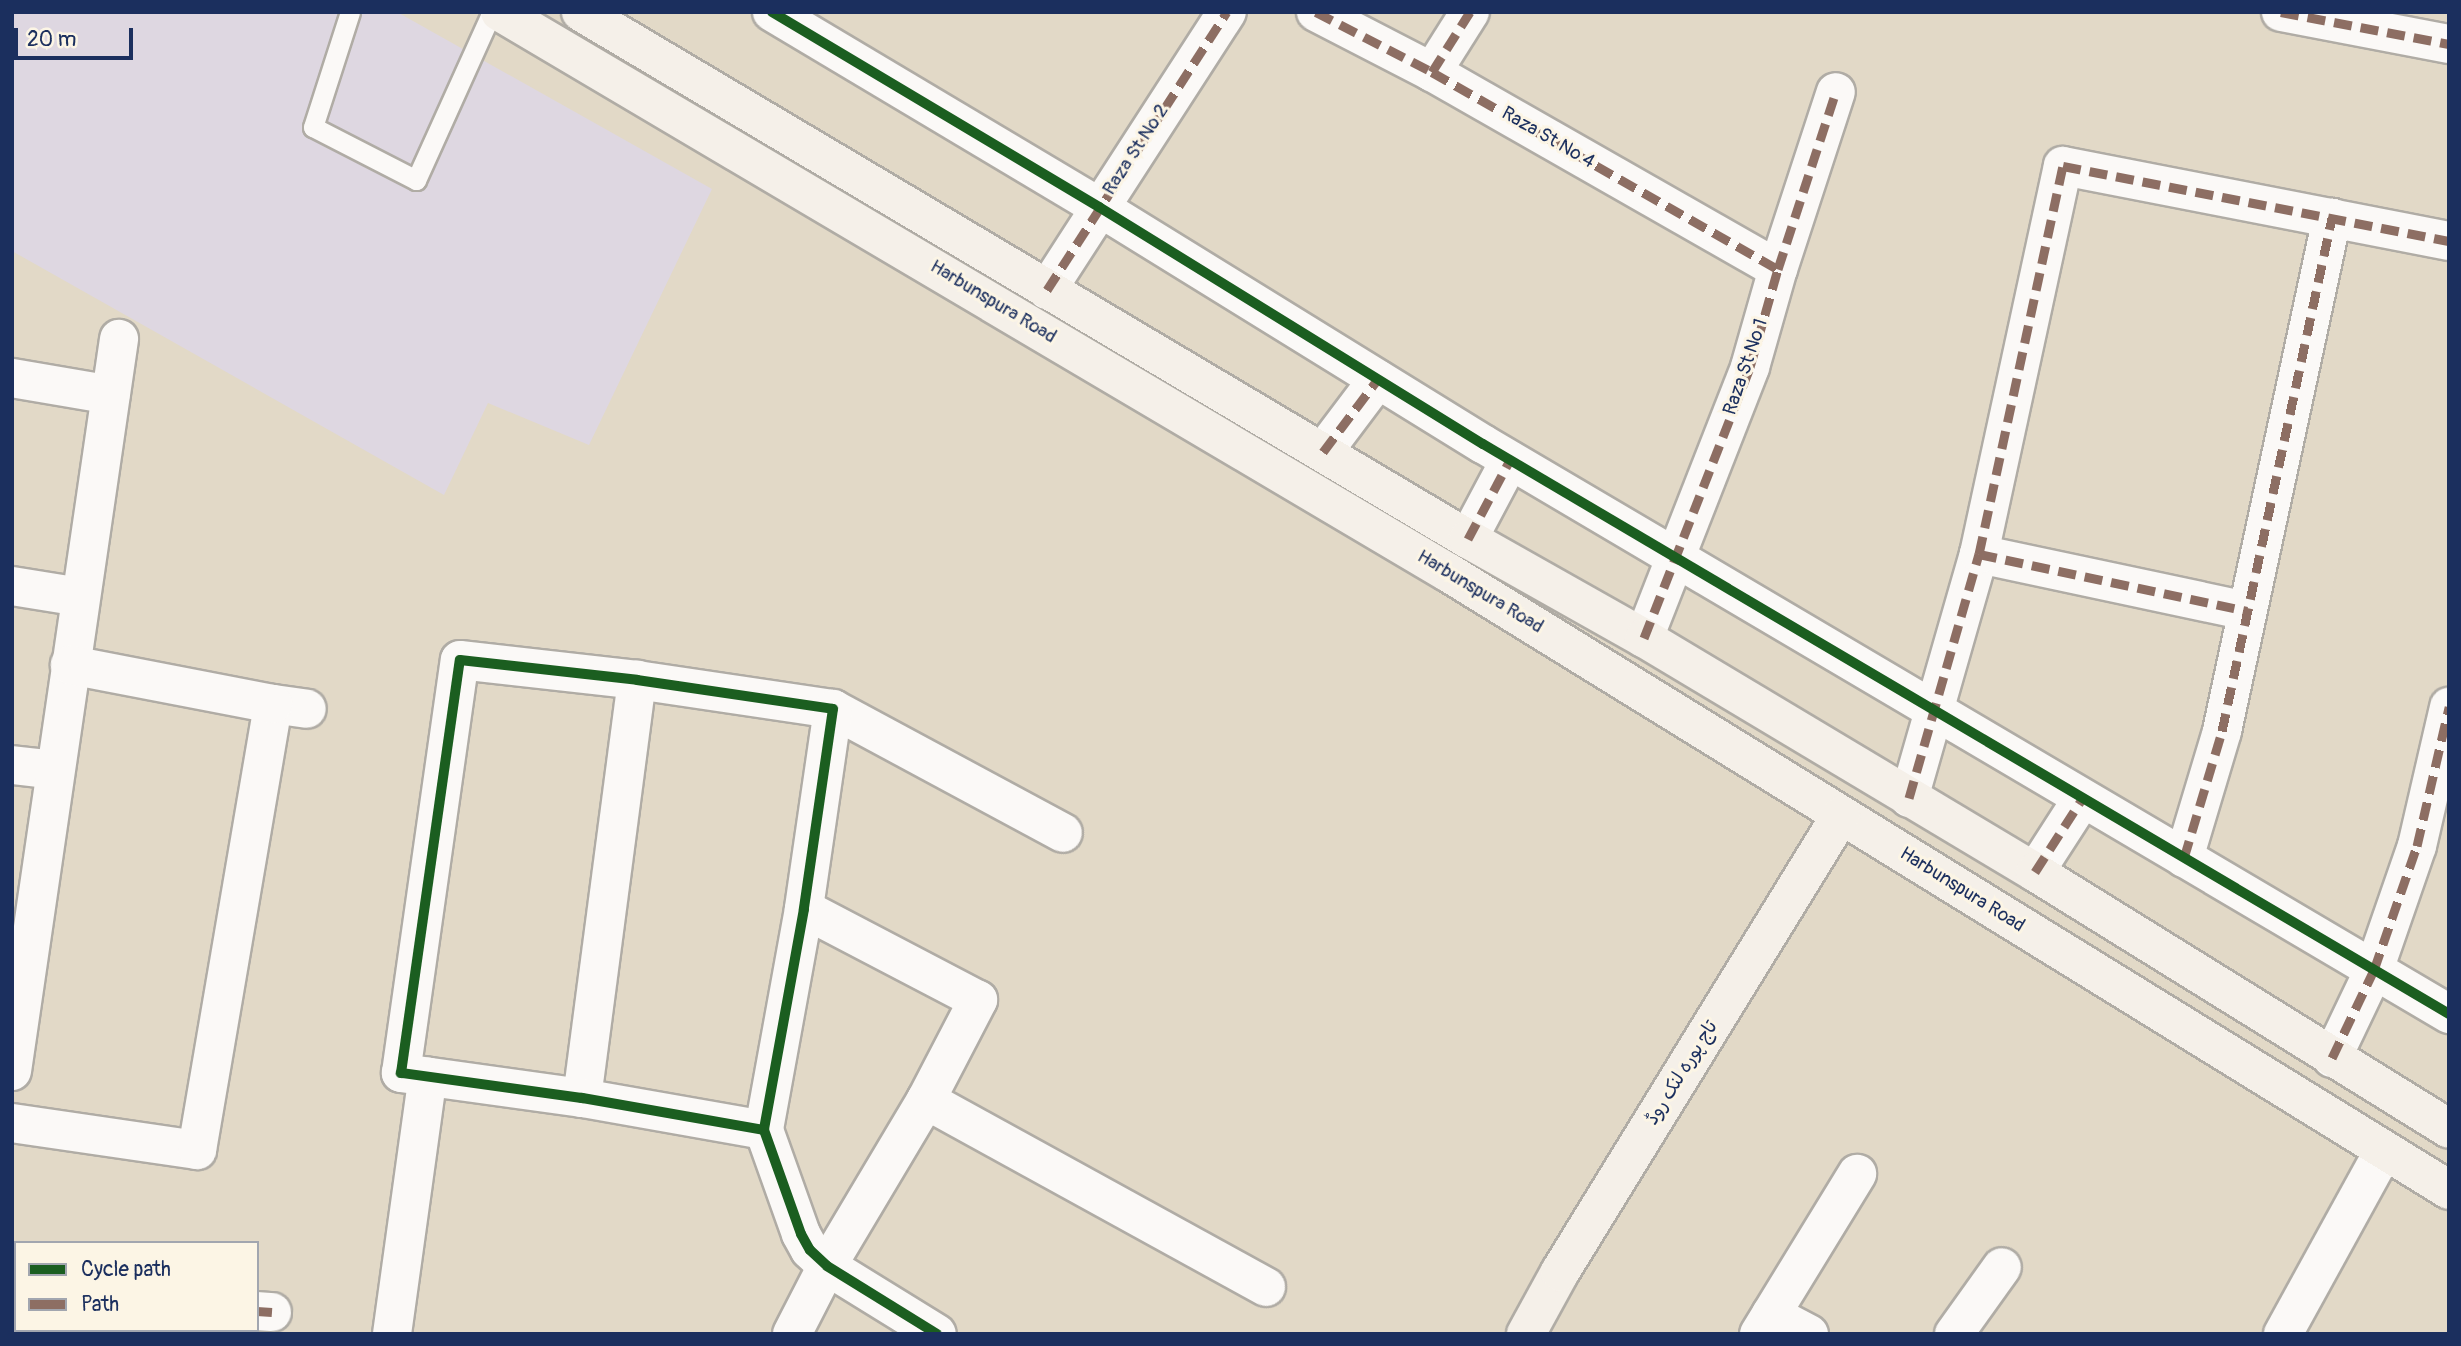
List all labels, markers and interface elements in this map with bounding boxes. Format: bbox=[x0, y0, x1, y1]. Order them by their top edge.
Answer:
scale bar bbox=[18, 14, 136, 58]
text: 20 m bbox=[27, 26, 76, 53]
street label: Raza St No 2 bbox=[1098, 100, 1174, 200]
street label: Raza St No 4 bbox=[1497, 102, 1599, 174]
street label: Harbunspura Road bbox=[926, 255, 1060, 349]
street label: Raza St No 1 bbox=[1719, 316, 1773, 418]
street label: Harbunspura Road bbox=[1413, 545, 1547, 639]
street label: Harbunspura Road bbox=[1895, 842, 2029, 938]
street label: تاج پورہ لنک روڈ bbox=[1641, 1017, 1723, 1129]
legend bbox=[14, 1241, 259, 1332]
text: Cycle path bbox=[81, 1256, 171, 1283]
text: Path bbox=[81, 1291, 119, 1318]

